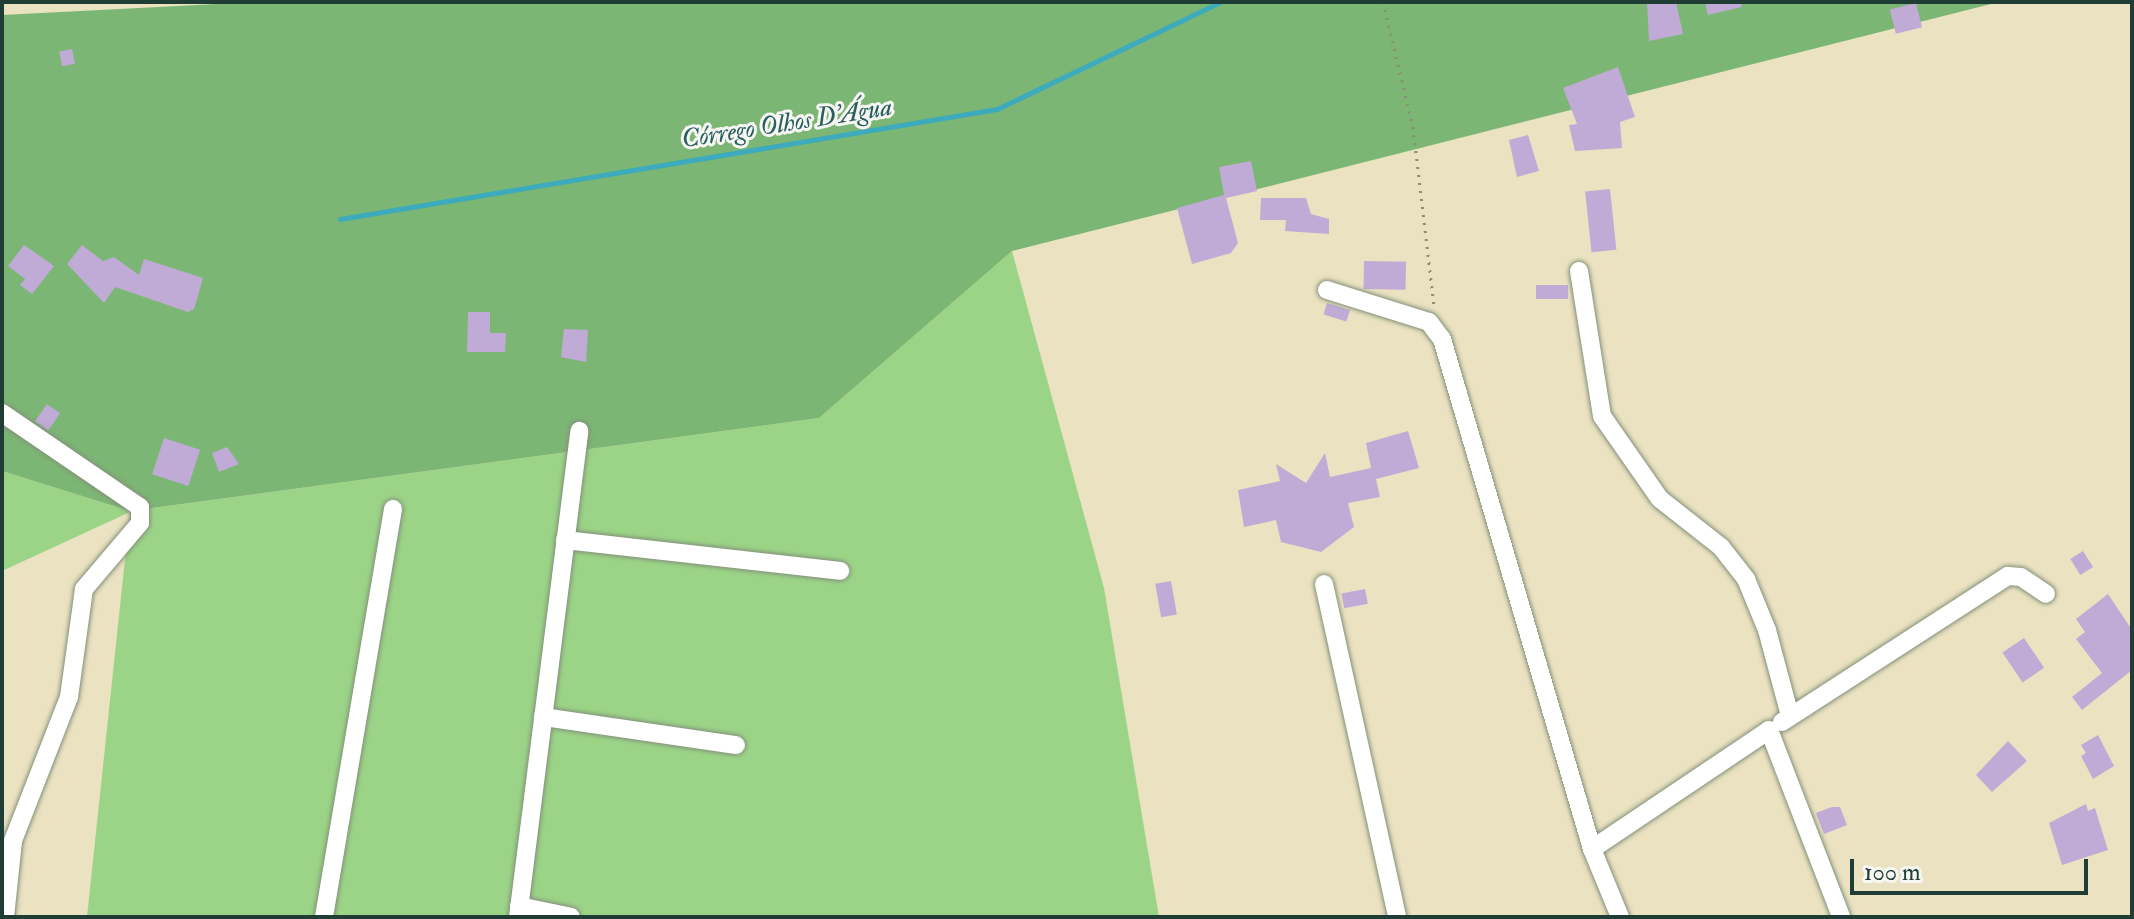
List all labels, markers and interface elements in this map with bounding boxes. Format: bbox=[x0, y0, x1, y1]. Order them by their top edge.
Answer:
water label: Córrego Olhos D'Água bbox=[679, 92, 895, 156]
scale bar bbox=[1854, 843, 2092, 893]
text: 100 m bbox=[1864, 857, 1921, 888]

